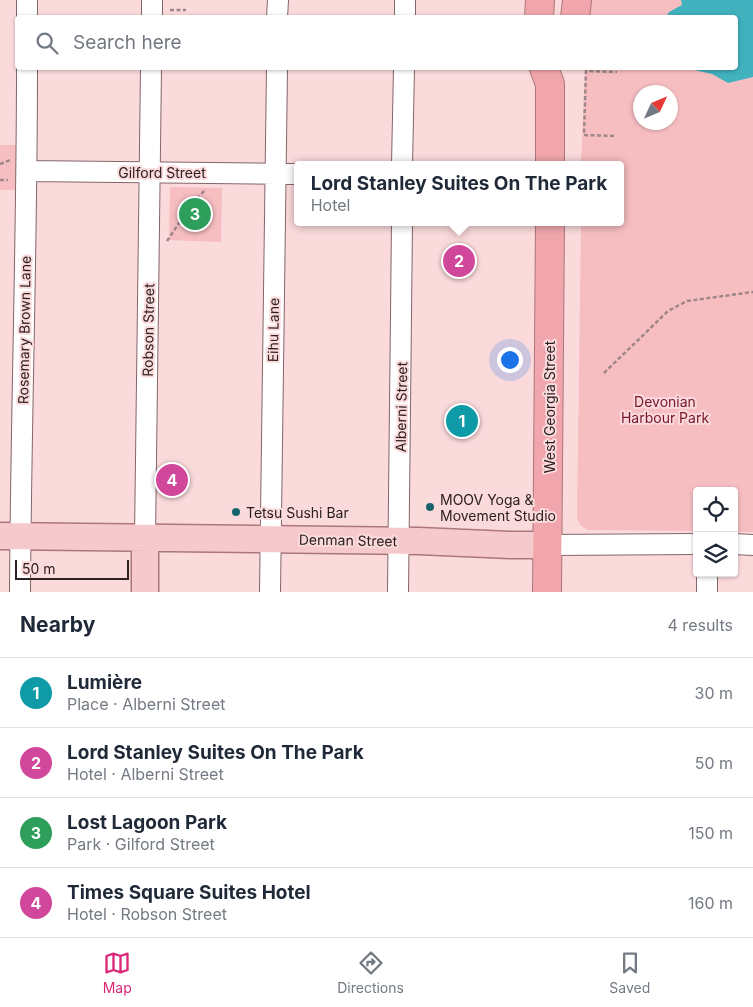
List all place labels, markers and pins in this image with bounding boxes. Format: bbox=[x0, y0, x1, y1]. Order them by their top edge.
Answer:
pin: 3 bbox=[179, 195, 211, 233]
pin: 2 bbox=[443, 242, 475, 280]
pin: 1 bbox=[446, 402, 478, 440]
pin: 4 bbox=[156, 461, 188, 499]
place label: MOOV Yoga & Movement Studio bbox=[440, 491, 556, 524]
marker: MOOV Yoga & Movement Studio bbox=[424, 501, 436, 513]
place label: Tetsu Sushi Bar bbox=[246, 504, 349, 521]
marker: Tetsu Sushi Bar bbox=[230, 506, 242, 518]

